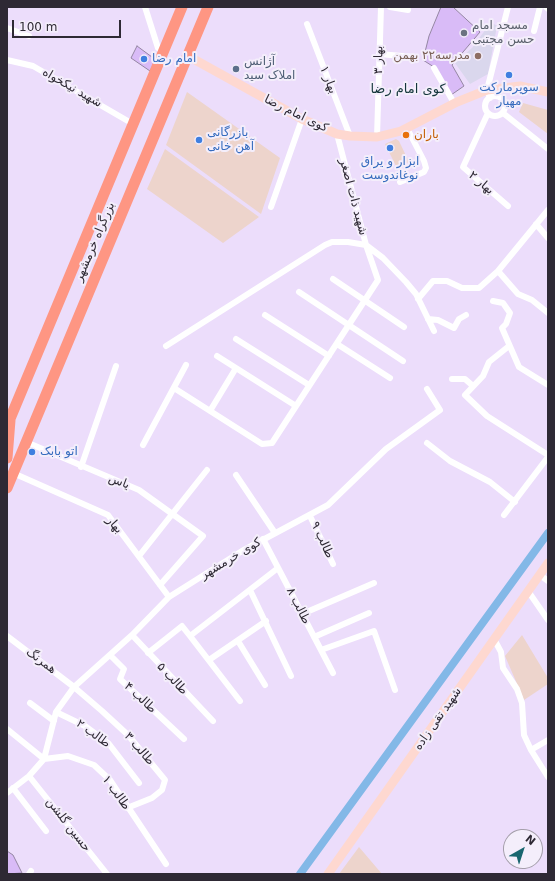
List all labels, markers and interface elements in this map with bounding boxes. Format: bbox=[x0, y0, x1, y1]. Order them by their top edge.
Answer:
scale bar bbox=[14, 12, 123, 38]
place label: مسجد امام حسن مجتبی bbox=[472, 19, 534, 47]
text: 100 m bbox=[19, 20, 57, 34]
marker: مسجد امام حسن مجتبی bbox=[459, 28, 469, 38]
street label: بهار ۳ bbox=[372, 46, 386, 74]
place label: مدرسه۲۲ بهمن bbox=[393, 49, 470, 63]
marker: مدرسه۲۲ بهمن bbox=[473, 51, 483, 61]
place label: امام رضا bbox=[152, 52, 196, 66]
marker: امام رضا bbox=[139, 54, 149, 64]
place label: آژانس املاک سید bbox=[244, 55, 295, 83]
marker: آژانس املاک سید bbox=[231, 64, 241, 74]
street label: بهار ۱ bbox=[316, 64, 340, 96]
street label: شهید نیکخواه bbox=[40, 65, 104, 111]
marker: سوپرمارکت مهیار bbox=[504, 70, 514, 80]
place label: سوپرمارکت مهیار bbox=[479, 81, 539, 109]
district label: کوی امام رضا bbox=[370, 82, 446, 98]
street label: کوی امام رضا bbox=[262, 92, 330, 136]
place label: بازرگانی آهن خانی bbox=[207, 126, 254, 154]
place label: باران bbox=[414, 128, 439, 142]
marker: باران bbox=[401, 130, 411, 140]
marker: بازرگانی آهن خانی bbox=[194, 135, 204, 145]
marker: ابزار و یراق نوغاندوست bbox=[385, 143, 395, 153]
place label: ابزار و یراق نوغاندوست bbox=[361, 155, 419, 183]
street label: شهید ذات اصغر bbox=[336, 157, 370, 237]
street label: بهار ۲ bbox=[465, 168, 497, 198]
street label: بزرگراه خرمشهر bbox=[72, 200, 118, 284]
place label: اتو بابک bbox=[40, 445, 78, 459]
marker: اتو بابک bbox=[27, 447, 37, 457]
street label: یاس bbox=[106, 471, 132, 493]
street label: بهار bbox=[103, 513, 125, 537]
street label: طالب ۹ bbox=[307, 519, 337, 561]
street label: کوی خرمشهر bbox=[198, 535, 264, 583]
street label: طالب ۸ bbox=[283, 585, 313, 627]
street label: همرنگ bbox=[23, 645, 59, 677]
street label: طالب ۵ bbox=[153, 660, 191, 698]
street label: طالب ۴ bbox=[121, 679, 159, 717]
street label: شهید تقی زاده bbox=[411, 685, 465, 753]
street label: طالب ۲ bbox=[73, 717, 113, 751]
street label: طالب ۳ bbox=[121, 730, 157, 768]
street label: طالب ۱ bbox=[99, 773, 133, 813]
street label: حسین گلشن bbox=[43, 795, 93, 855]
north arrow bbox=[503, 829, 543, 869]
text: N bbox=[523, 832, 538, 848]

